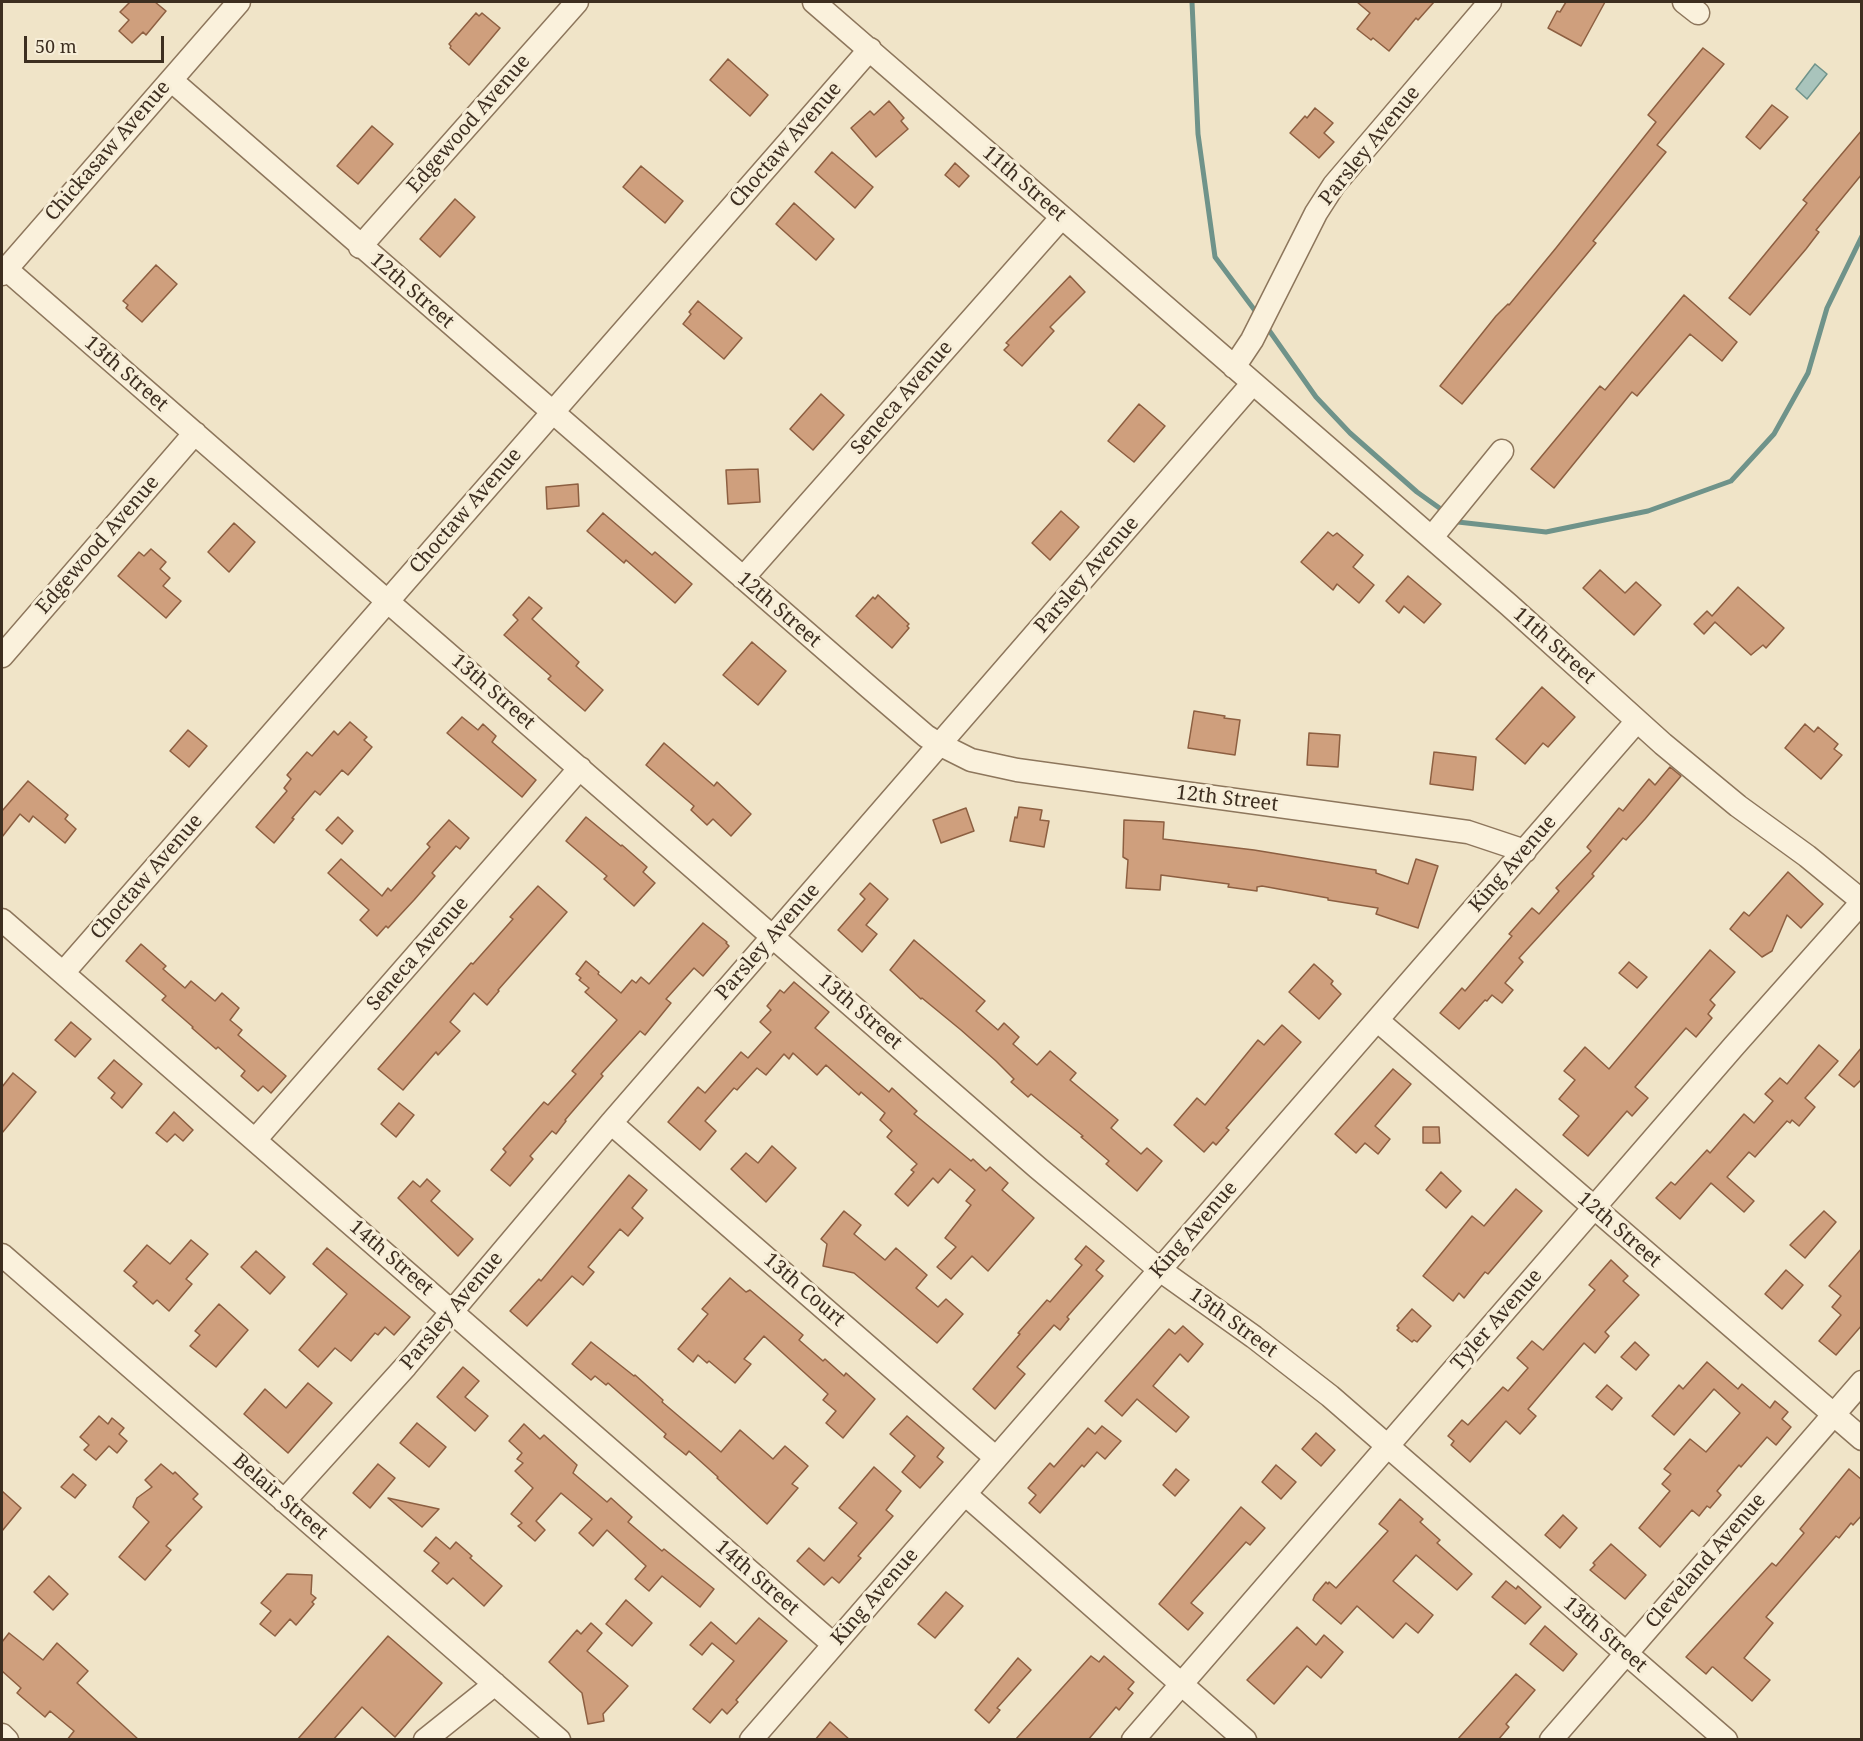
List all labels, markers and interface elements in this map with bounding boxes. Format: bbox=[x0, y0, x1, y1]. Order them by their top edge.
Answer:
scale bar bbox=[27, 24, 166, 62]
text: 50 m bbox=[35, 34, 77, 58]
street label: Edgewood Avenue bbox=[402, 50, 536, 198]
street label: Chickasaw Avenue bbox=[40, 76, 176, 226]
street label: Choctaw Avenue bbox=[725, 77, 847, 213]
street label: Parsley Avenue bbox=[1315, 81, 1425, 211]
street label: 11th Street bbox=[977, 141, 1071, 227]
street label: 12th Street bbox=[365, 248, 459, 334]
street label: 13th Street bbox=[79, 331, 173, 417]
street label: Seneca Avenue bbox=[846, 336, 958, 460]
street label: Choctaw Avenue bbox=[405, 443, 527, 579]
street label: Edgewood Avenue bbox=[31, 471, 165, 619]
street label: Parsley Avenue bbox=[1030, 512, 1144, 638]
street label: 12th Street bbox=[732, 567, 826, 653]
street label: 11th Street bbox=[1508, 603, 1600, 689]
street label: 13th Street bbox=[446, 649, 540, 735]
street label: 12th Street bbox=[1174, 781, 1280, 817]
street label: Choctaw Avenue bbox=[86, 809, 208, 945]
street label: King Avenue bbox=[1464, 811, 1562, 917]
street label: Parsley Avenue bbox=[711, 879, 825, 1005]
street label: Seneca Avenue bbox=[362, 892, 474, 1016]
street label: 13th Street bbox=[813, 969, 907, 1055]
street label: King Avenue bbox=[1145, 1177, 1243, 1283]
street label: 12th Street bbox=[1572, 1187, 1666, 1273]
street label: 14th Street bbox=[344, 1215, 438, 1301]
street label: Parsley Avenue bbox=[396, 1247, 508, 1375]
street label: 13th Court bbox=[758, 1248, 850, 1332]
street label: Tyler Avenue bbox=[1446, 1264, 1548, 1376]
street label: 13th Street bbox=[1184, 1283, 1282, 1363]
street label: Belair Street bbox=[228, 1449, 332, 1545]
street label: Cleveland Avenue bbox=[1641, 1489, 1771, 1633]
street label: 14th Street bbox=[710, 1535, 804, 1621]
street label: King Avenue bbox=[826, 1544, 924, 1650]
street label: 13th Street bbox=[1558, 1592, 1652, 1678]

